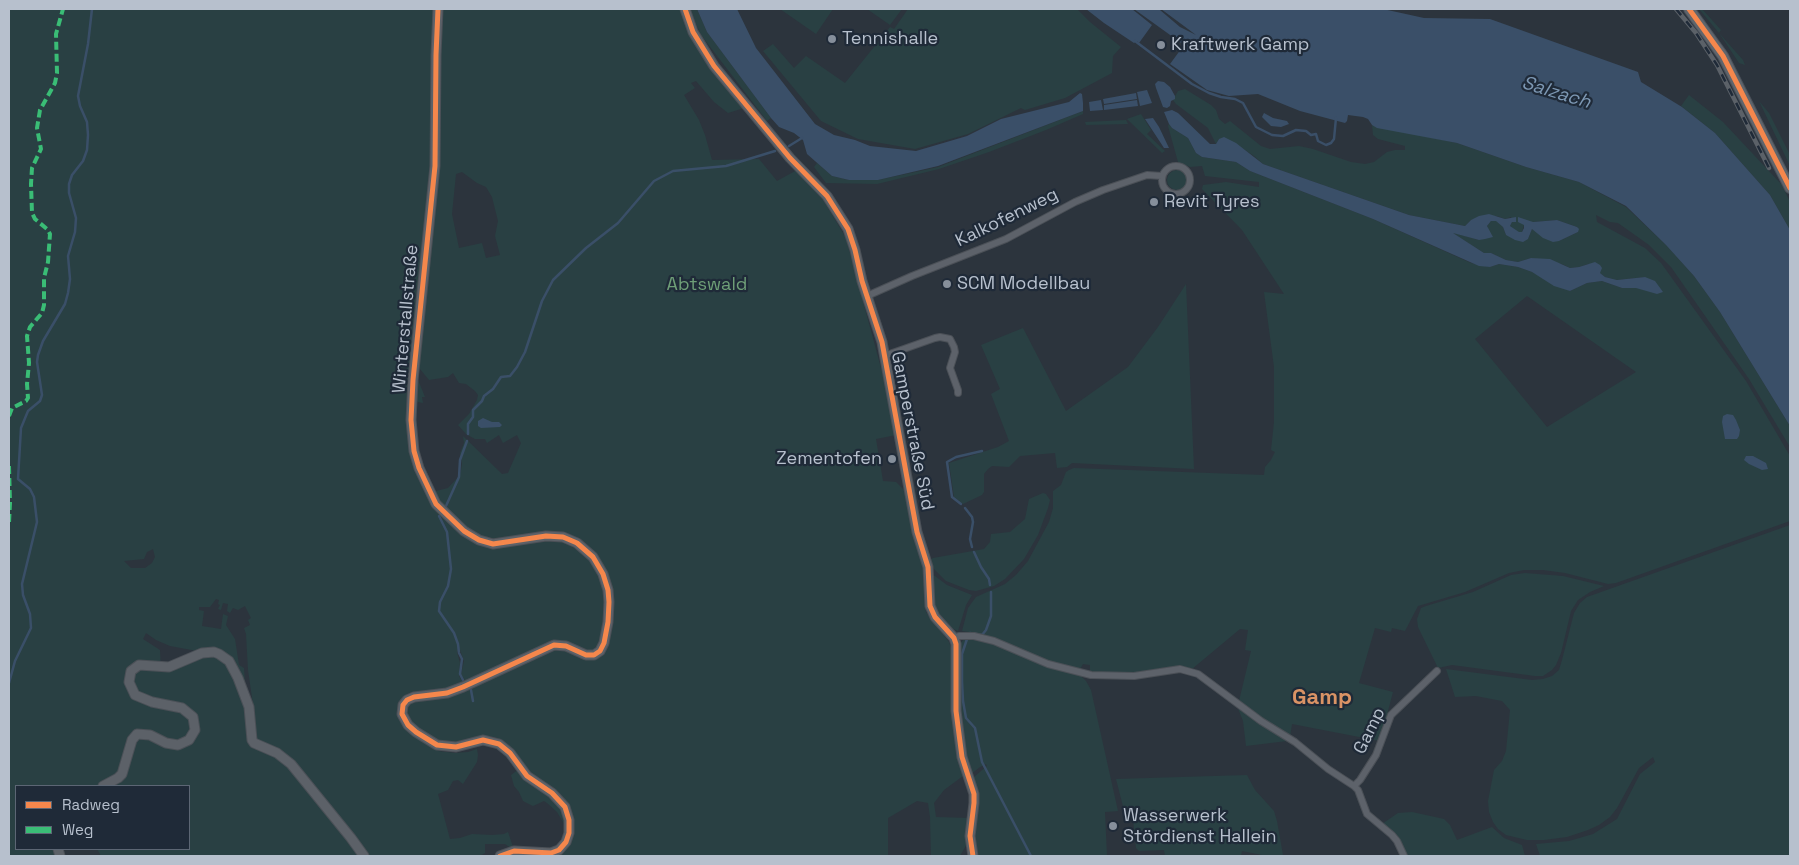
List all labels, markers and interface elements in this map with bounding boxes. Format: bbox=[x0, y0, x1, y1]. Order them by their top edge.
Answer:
place label: Tennishalle bbox=[842, 28, 938, 50]
marker: Tennishalle bbox=[826, 33, 838, 45]
place label: Kraftwerk Gamp bbox=[1171, 34, 1309, 56]
marker: Kraftwerk Gamp bbox=[1155, 39, 1167, 51]
water label: Salzach bbox=[1519, 72, 1593, 114]
street label: Kalkofenweg bbox=[952, 184, 1062, 252]
place label: Revit Tyres bbox=[1164, 191, 1259, 213]
marker: Revit Tyres bbox=[1148, 196, 1160, 208]
street label: Winterstallstraße bbox=[389, 244, 423, 394]
place label: SCM Modellbau bbox=[957, 273, 1090, 295]
park label: Abtswald bbox=[667, 274, 747, 296]
marker: SCM Modellbau bbox=[941, 278, 953, 290]
street label: Gamperstraße Süd bbox=[886, 350, 938, 512]
place label: Zementofen bbox=[776, 448, 882, 470]
marker: Zementofen bbox=[886, 453, 898, 465]
district label: Gamp bbox=[1292, 685, 1352, 711]
street label: Gamp bbox=[1349, 704, 1391, 758]
legend bbox=[15, 785, 190, 850]
text: Radweg bbox=[62, 795, 120, 814]
place label: Wasserwerk Stördienst Hallein bbox=[1123, 805, 1277, 848]
text: Weg bbox=[62, 820, 93, 839]
marker: Wasserwerk Stördienst Hallein bbox=[1107, 820, 1119, 832]

